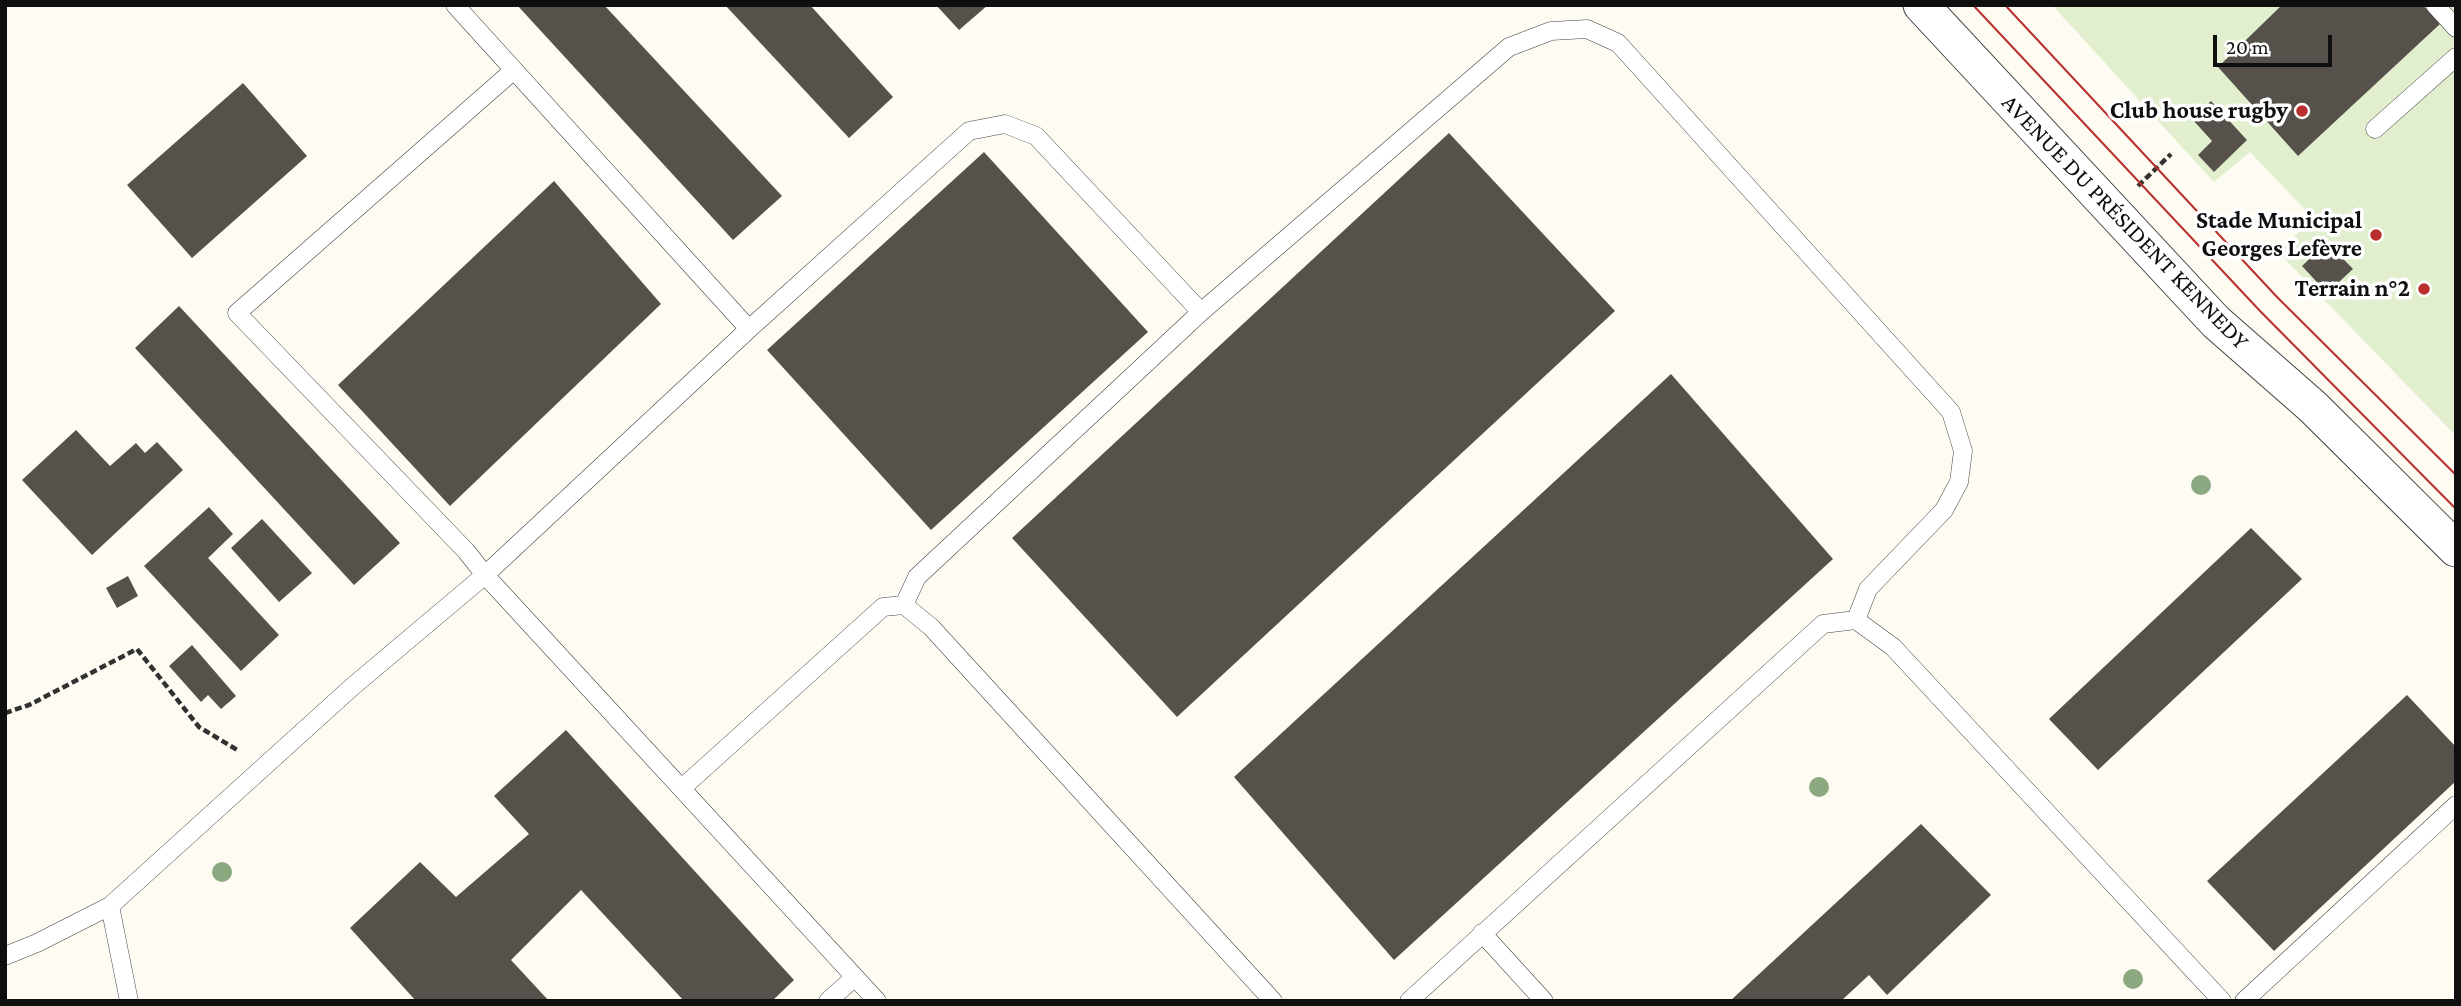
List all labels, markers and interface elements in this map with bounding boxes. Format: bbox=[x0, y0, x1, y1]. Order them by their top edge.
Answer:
scale bar bbox=[2216, 21, 2335, 65]
text: 20 m bbox=[2226, 35, 2269, 59]
street label: AVENUE DU PRÉSIDENT KENNEDY bbox=[1995, 88, 2255, 356]
place label: Club house rugby bbox=[2110, 97, 2288, 125]
marker: Club house rugby bbox=[2294, 103, 2310, 119]
place label: Stade Municipal Georges Lefèvre bbox=[2196, 207, 2362, 263]
marker: Stade Municipal Georges Lefèvre bbox=[2368, 227, 2384, 243]
place label: Terrain n°2 bbox=[2294, 275, 2410, 303]
marker: Terrain n°2 bbox=[2416, 281, 2432, 297]

